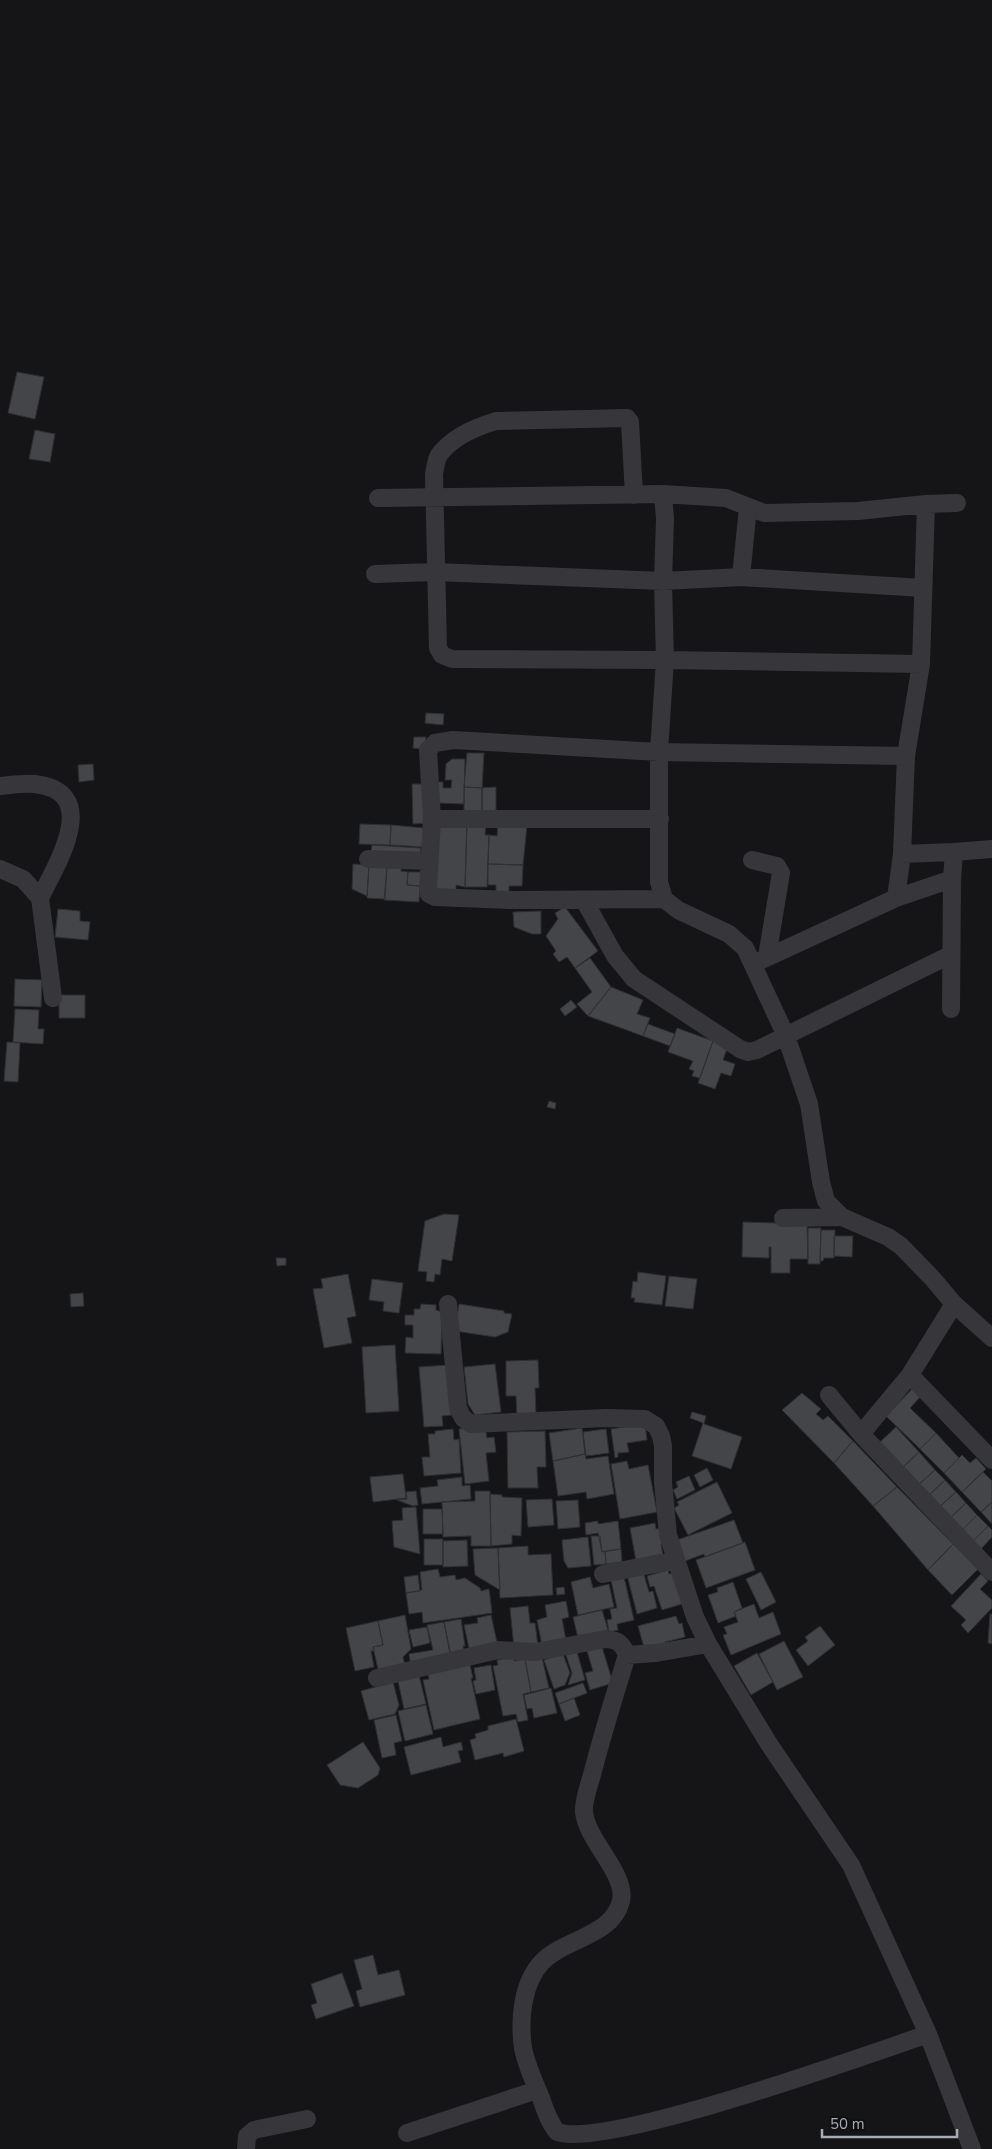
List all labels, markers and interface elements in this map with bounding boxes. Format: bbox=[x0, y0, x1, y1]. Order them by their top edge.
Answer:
scale bar bbox=[822, 2106, 957, 2138]
text: 50 m bbox=[830, 2114, 865, 2134]

